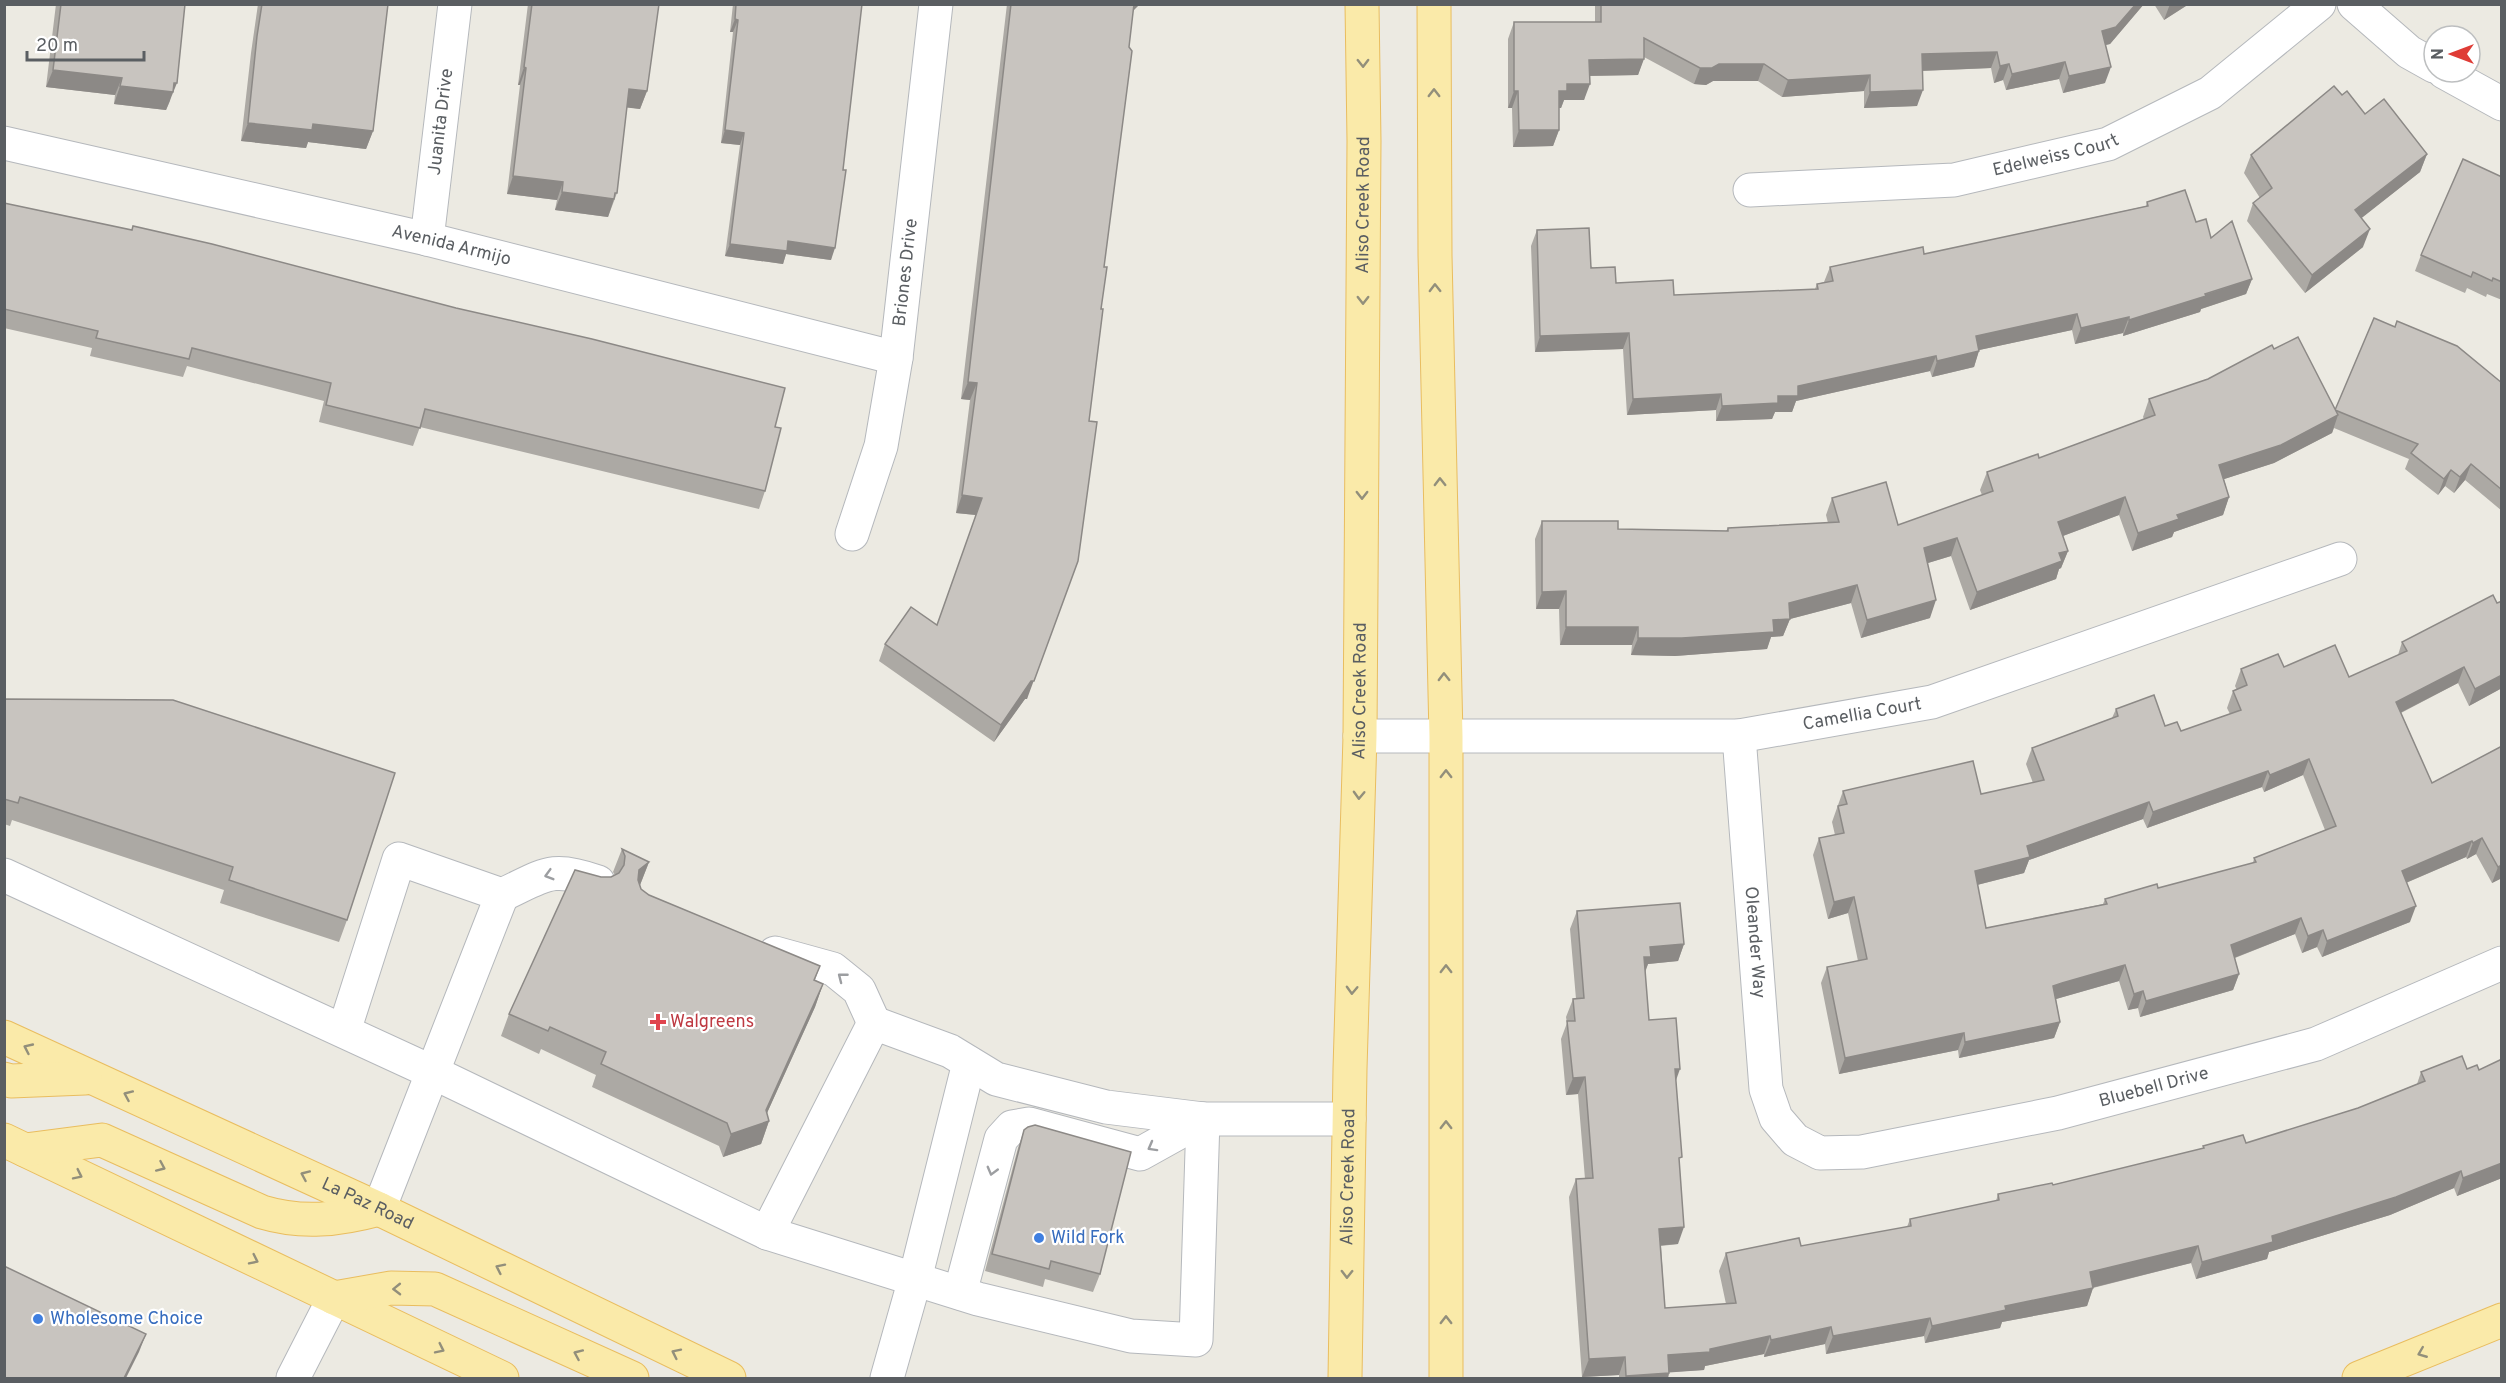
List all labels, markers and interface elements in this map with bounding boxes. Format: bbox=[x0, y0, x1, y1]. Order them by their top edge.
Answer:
scale bar bbox=[27, 24, 144, 62]
north arrow bbox=[2422, 24, 2482, 84]
text: 20 m bbox=[36, 35, 78, 58]
text: N bbox=[2429, 48, 2449, 60]
one-way arrow bbox=[1357, 58, 1369, 67]
street label: Juanita Drive bbox=[423, 67, 459, 177]
one-way arrow bbox=[1428, 88, 1440, 97]
street label: Edelweiss Court bbox=[1991, 129, 2123, 182]
street label: Aliso Creek Road bbox=[1352, 136, 1376, 274]
street label: Briones Drive bbox=[888, 217, 923, 328]
street label: Avenida Armijo bbox=[389, 220, 514, 271]
one-way arrow bbox=[1429, 283, 1442, 292]
one-way arrow bbox=[1357, 295, 1369, 304]
one-way arrow bbox=[1434, 478, 1446, 487]
one-way arrow bbox=[1356, 490, 1368, 499]
street label: Aliso Creek Road bbox=[1348, 622, 1372, 760]
one-way arrow bbox=[1438, 673, 1450, 682]
street label: Camellia Court bbox=[1801, 693, 1923, 736]
one-way arrow bbox=[1440, 770, 1452, 779]
one-way arrow bbox=[1352, 790, 1365, 799]
one-way arrow bbox=[544, 868, 555, 880]
street label: Oleander Way bbox=[1739, 886, 1771, 999]
one-way arrow bbox=[1440, 965, 1452, 974]
one-way arrow bbox=[838, 973, 849, 984]
one-way arrow bbox=[1346, 985, 1359, 994]
place label: Walgreens bbox=[670, 1011, 754, 1034]
marker: Walgreens bbox=[651, 1015, 665, 1029]
one-way arrow bbox=[24, 1044, 35, 1056]
street label: Bluebell Drive bbox=[2096, 1062, 2211, 1113]
one-way arrow bbox=[123, 1090, 134, 1102]
street label: Aliso Creek Road bbox=[1336, 1108, 1361, 1246]
one-way arrow bbox=[1440, 1121, 1452, 1130]
one-way arrow bbox=[1148, 1140, 1158, 1151]
one-way arrow bbox=[155, 1159, 166, 1171]
one-way arrow bbox=[987, 1166, 1000, 1176]
one-way arrow bbox=[72, 1168, 83, 1180]
one-way arrow bbox=[301, 1171, 312, 1183]
street label: La Paz Road bbox=[318, 1173, 417, 1235]
place label: Wild Fork bbox=[1051, 1227, 1125, 1250]
marker: Wild Fork bbox=[1032, 1231, 1046, 1245]
one-way arrow bbox=[248, 1252, 259, 1264]
one-way arrow bbox=[496, 1264, 507, 1275]
one-way arrow bbox=[1341, 1270, 1353, 1279]
one-way arrow bbox=[393, 1283, 402, 1295]
place label: Wholesome Choice bbox=[50, 1308, 203, 1331]
marker: Wholesome Choice bbox=[31, 1312, 45, 1326]
one-way arrow bbox=[1440, 1316, 1452, 1325]
one-way arrow bbox=[434, 1341, 445, 1353]
one-way arrow bbox=[2417, 1346, 2428, 1358]
one-way arrow bbox=[671, 1349, 682, 1360]
one-way arrow bbox=[574, 1350, 585, 1362]

